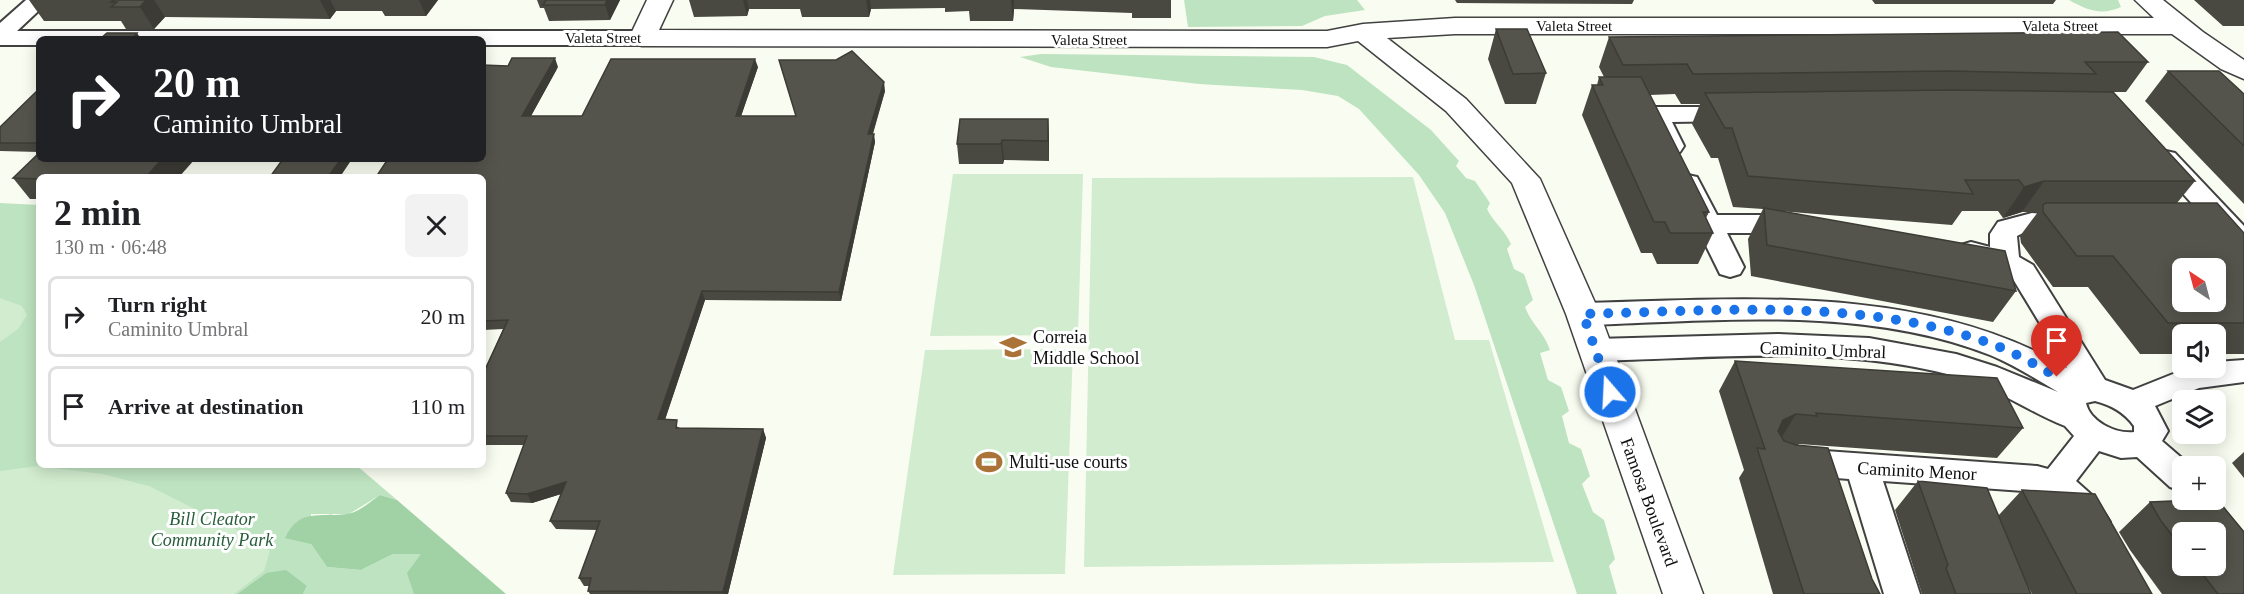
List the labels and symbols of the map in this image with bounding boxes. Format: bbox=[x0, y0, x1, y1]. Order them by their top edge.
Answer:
street label: Valeta Street bbox=[1536, 18, 1613, 34]
street label: Valeta Street bbox=[2022, 18, 2099, 34]
street label: Valeta Street bbox=[565, 30, 642, 46]
street label: Valeta Street bbox=[1051, 32, 1128, 48]
north arrow bbox=[2172, 258, 2226, 312]
pin bbox=[2031, 315, 2082, 377]
place label: Correia Middle School bbox=[1033, 327, 1140, 368]
school or university icon: Correia Middle School bbox=[998, 332, 1028, 362]
street label: Caminito Umbral bbox=[1759, 338, 1887, 362]
position arrow bbox=[1578, 360, 1642, 424]
street label: Famosa Boulevard bbox=[1616, 435, 1682, 569]
sports icon: Multi-use courts bbox=[974, 447, 1004, 477]
place label: Multi-use courts bbox=[1009, 452, 1128, 472]
street label: Caminito Menor bbox=[1857, 458, 1977, 484]
park label: Bill Cleator Community Park bbox=[151, 509, 274, 550]

